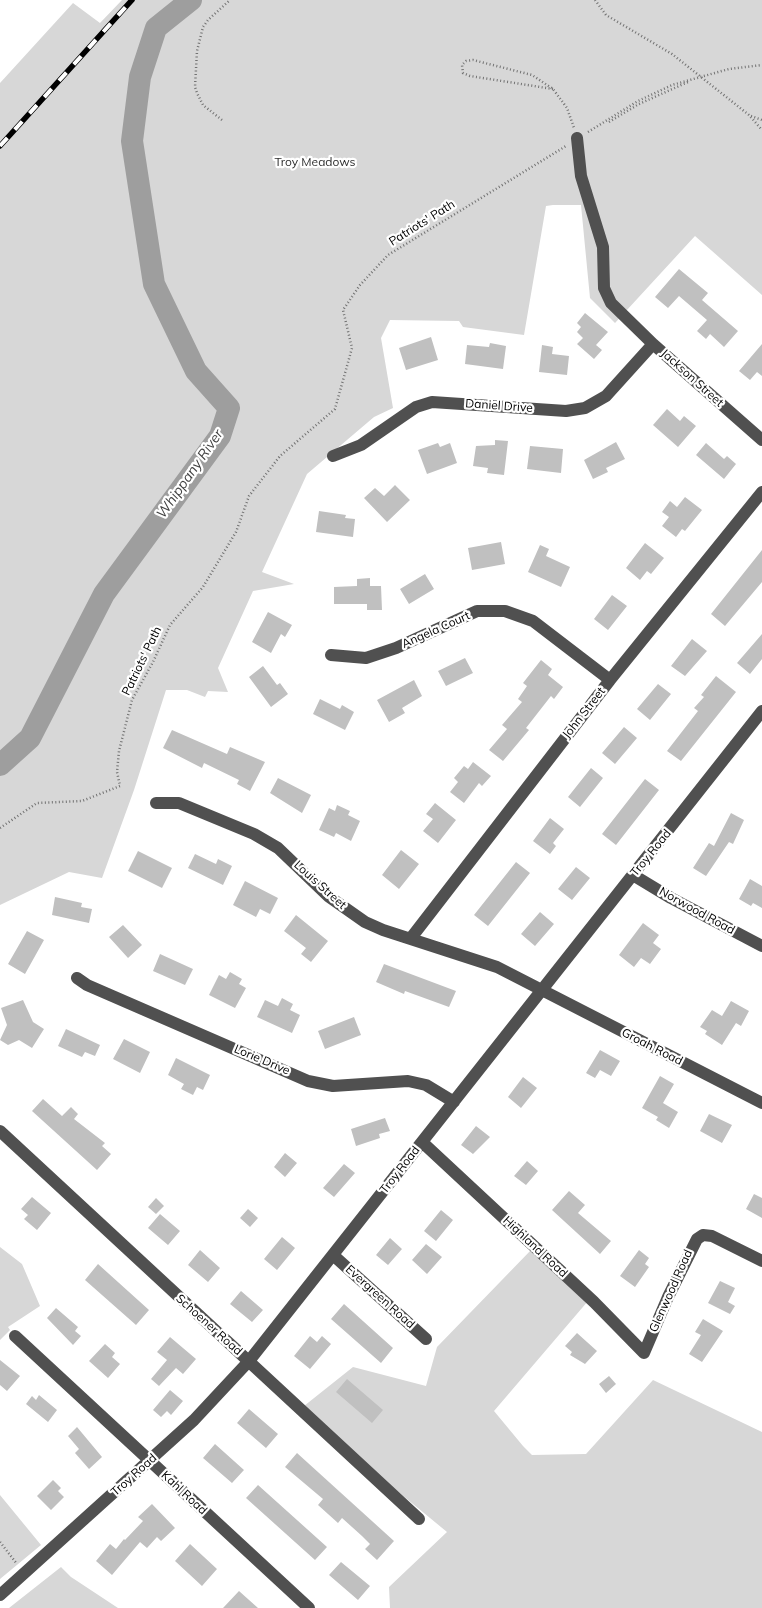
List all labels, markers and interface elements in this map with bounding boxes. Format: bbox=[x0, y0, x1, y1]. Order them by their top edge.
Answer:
park label: Troy Meadows bbox=[274, 155, 356, 169]
street label: Patriots' Path bbox=[386, 197, 458, 249]
street label: Jackson Street bbox=[658, 346, 726, 410]
street label: Daniel Drive bbox=[465, 396, 533, 416]
water label: Whippany River bbox=[153, 426, 227, 522]
street label: Angela Court bbox=[400, 609, 472, 651]
street label: Patriots' Path bbox=[119, 624, 165, 698]
street label: John Street bbox=[559, 684, 609, 742]
street label: Troy Road bbox=[628, 827, 674, 879]
street label: Louis Street bbox=[291, 858, 349, 912]
street label: Norwood Road bbox=[657, 884, 737, 938]
street label: Groah Road bbox=[619, 1025, 685, 1069]
street label: Lorie Drive bbox=[232, 1042, 292, 1078]
street label: Troy Road bbox=[377, 1143, 423, 1197]
street label: Highland Road bbox=[500, 1213, 570, 1281]
street label: Glenwood Road bbox=[646, 1247, 696, 1335]
street label: Evergreen Road bbox=[342, 1262, 418, 1332]
street label: Schoener Road bbox=[173, 1291, 245, 1359]
street label: Troy Road bbox=[108, 1451, 160, 1499]
street label: Kahl Road bbox=[158, 1468, 210, 1518]

